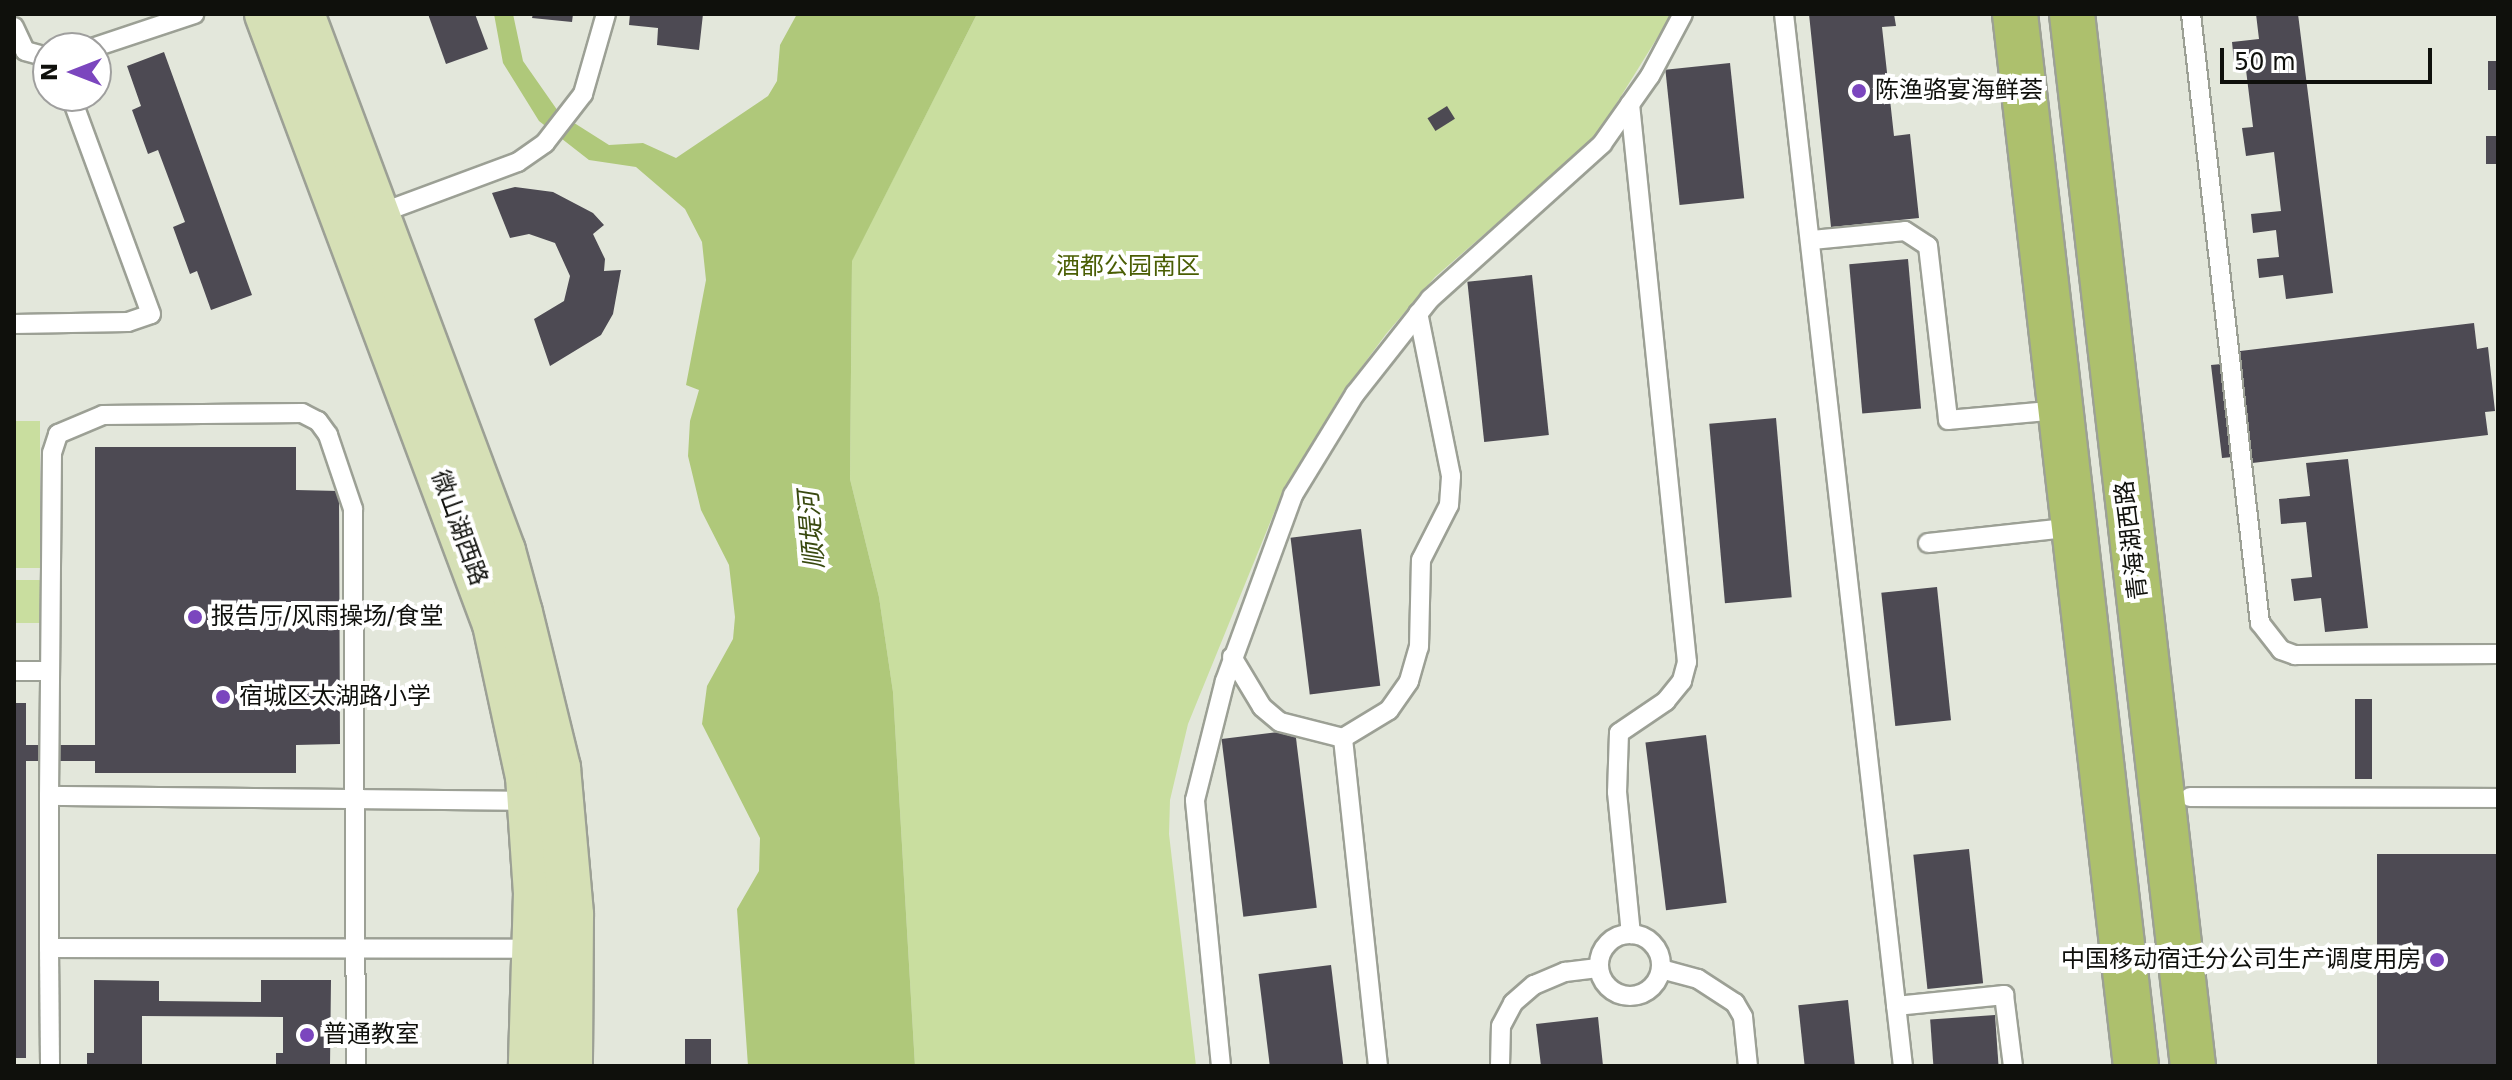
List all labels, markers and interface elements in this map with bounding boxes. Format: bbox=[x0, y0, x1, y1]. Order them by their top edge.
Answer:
north arrow bbox=[32, 32, 112, 112]
scale bar bbox=[2224, 32, 2436, 82]
text: 50 m bbox=[2234, 48, 2296, 76]
text: N bbox=[37, 63, 62, 81]
place label: 陈渔骆宴海鲜荟 bbox=[1875, 77, 2043, 105]
marker: 陈渔骆宴海鲜荟 bbox=[1850, 82, 1868, 100]
park label: 酒都公园南区 bbox=[1056, 253, 1200, 281]
street label: 微山湖西路 bbox=[425, 467, 493, 589]
street label: 青海湖西路 bbox=[2110, 479, 2154, 601]
water label: 顺堤河 bbox=[793, 490, 831, 570]
place label: 报告厅/风雨操场/食堂 bbox=[211, 603, 443, 631]
marker: 报告厅/风雨操场/食堂 bbox=[186, 608, 204, 626]
place label: 宿城区太湖路小学 bbox=[239, 683, 431, 711]
marker: 宿城区太湖路小学 bbox=[214, 688, 232, 706]
place label: 中国移动宿迁分公司生产调度用房 bbox=[2061, 946, 2421, 974]
marker: 中国移动宿迁分公司生产调度用房 bbox=[2428, 951, 2446, 969]
place label: 普通教室 bbox=[323, 1021, 419, 1049]
marker: 普通教室 bbox=[298, 1026, 316, 1044]

